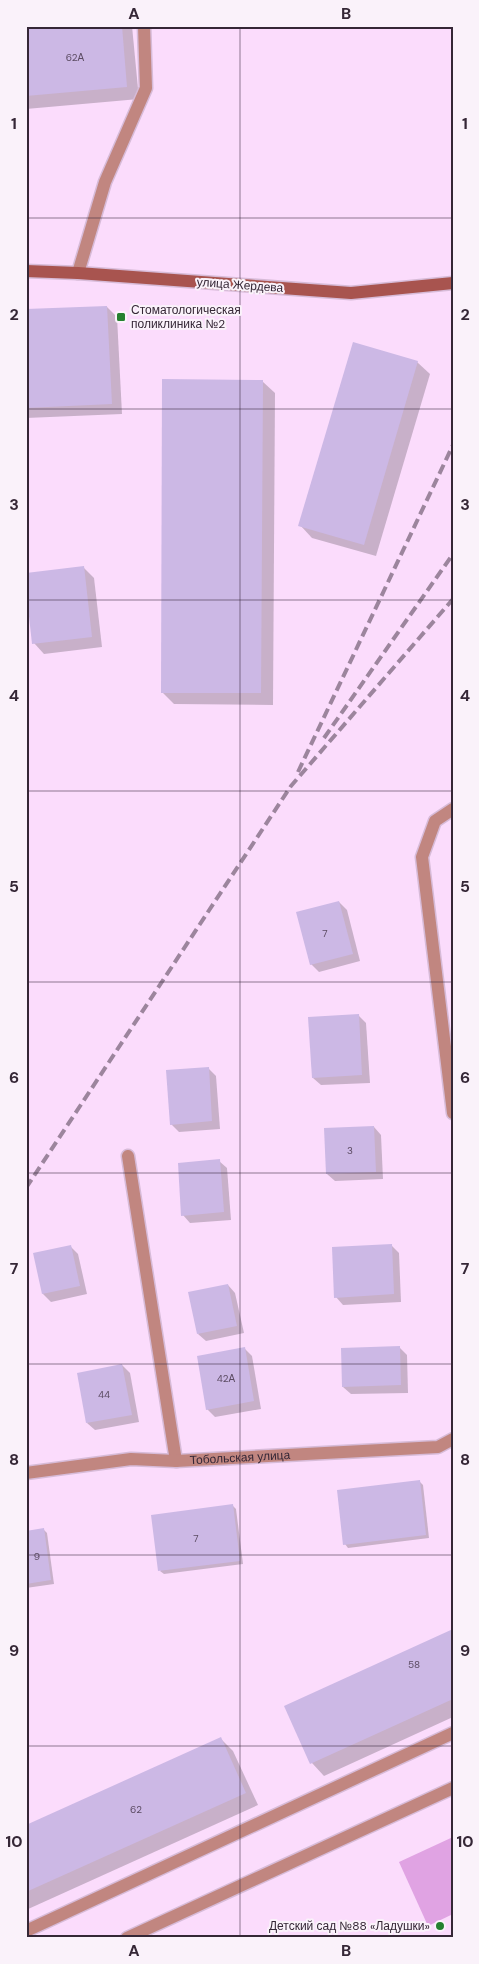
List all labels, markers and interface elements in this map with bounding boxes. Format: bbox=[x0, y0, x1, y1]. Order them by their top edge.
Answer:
text: A bbox=[128, 3, 140, 24]
text: B bbox=[341, 3, 351, 24]
house number: 62А bbox=[66, 51, 85, 64]
text: 1 bbox=[11, 113, 17, 134]
text: 1 bbox=[462, 113, 468, 134]
street label: улица Жердева bbox=[196, 274, 284, 296]
place label: Стоматологическая поликлиника №2 bbox=[131, 302, 241, 332]
text: 2 bbox=[9, 304, 19, 325]
text: 2 bbox=[460, 304, 470, 325]
marker: Стоматологическая поликлиника №2 bbox=[115, 311, 127, 323]
text: 3 bbox=[9, 494, 19, 515]
text: 3 bbox=[460, 494, 470, 515]
text: 4 bbox=[9, 685, 19, 706]
text: 4 bbox=[460, 685, 470, 706]
text: 5 bbox=[9, 876, 19, 897]
text: 5 bbox=[460, 876, 470, 897]
house number: 7 bbox=[322, 927, 328, 940]
text: 6 bbox=[9, 1067, 19, 1088]
text: 6 bbox=[460, 1067, 470, 1088]
house number: 3 bbox=[347, 1144, 353, 1157]
text: 7 bbox=[10, 1258, 19, 1279]
text: 7 bbox=[461, 1258, 470, 1279]
house number: 42А bbox=[217, 1372, 236, 1385]
house number: 44 bbox=[98, 1388, 110, 1401]
street label: Тобольская улица bbox=[189, 1447, 291, 1468]
text: 8 bbox=[9, 1449, 19, 1470]
text: 8 bbox=[460, 1449, 470, 1470]
house number: 7 bbox=[193, 1532, 199, 1545]
house number: 9 bbox=[34, 1550, 40, 1563]
text: 9 bbox=[9, 1640, 19, 1661]
text: 9 bbox=[460, 1640, 470, 1661]
house number: 58 bbox=[408, 1658, 420, 1671]
house number: 62 bbox=[130, 1803, 142, 1816]
text: 10 bbox=[5, 1831, 23, 1852]
text: 10 bbox=[456, 1831, 474, 1852]
place label: Детский сад №88 «Ладушки» bbox=[269, 1918, 430, 1934]
marker: Детский сад №88 «Ладушки» bbox=[434, 1920, 446, 1932]
text: A bbox=[128, 1940, 140, 1961]
text: B bbox=[341, 1940, 351, 1961]

